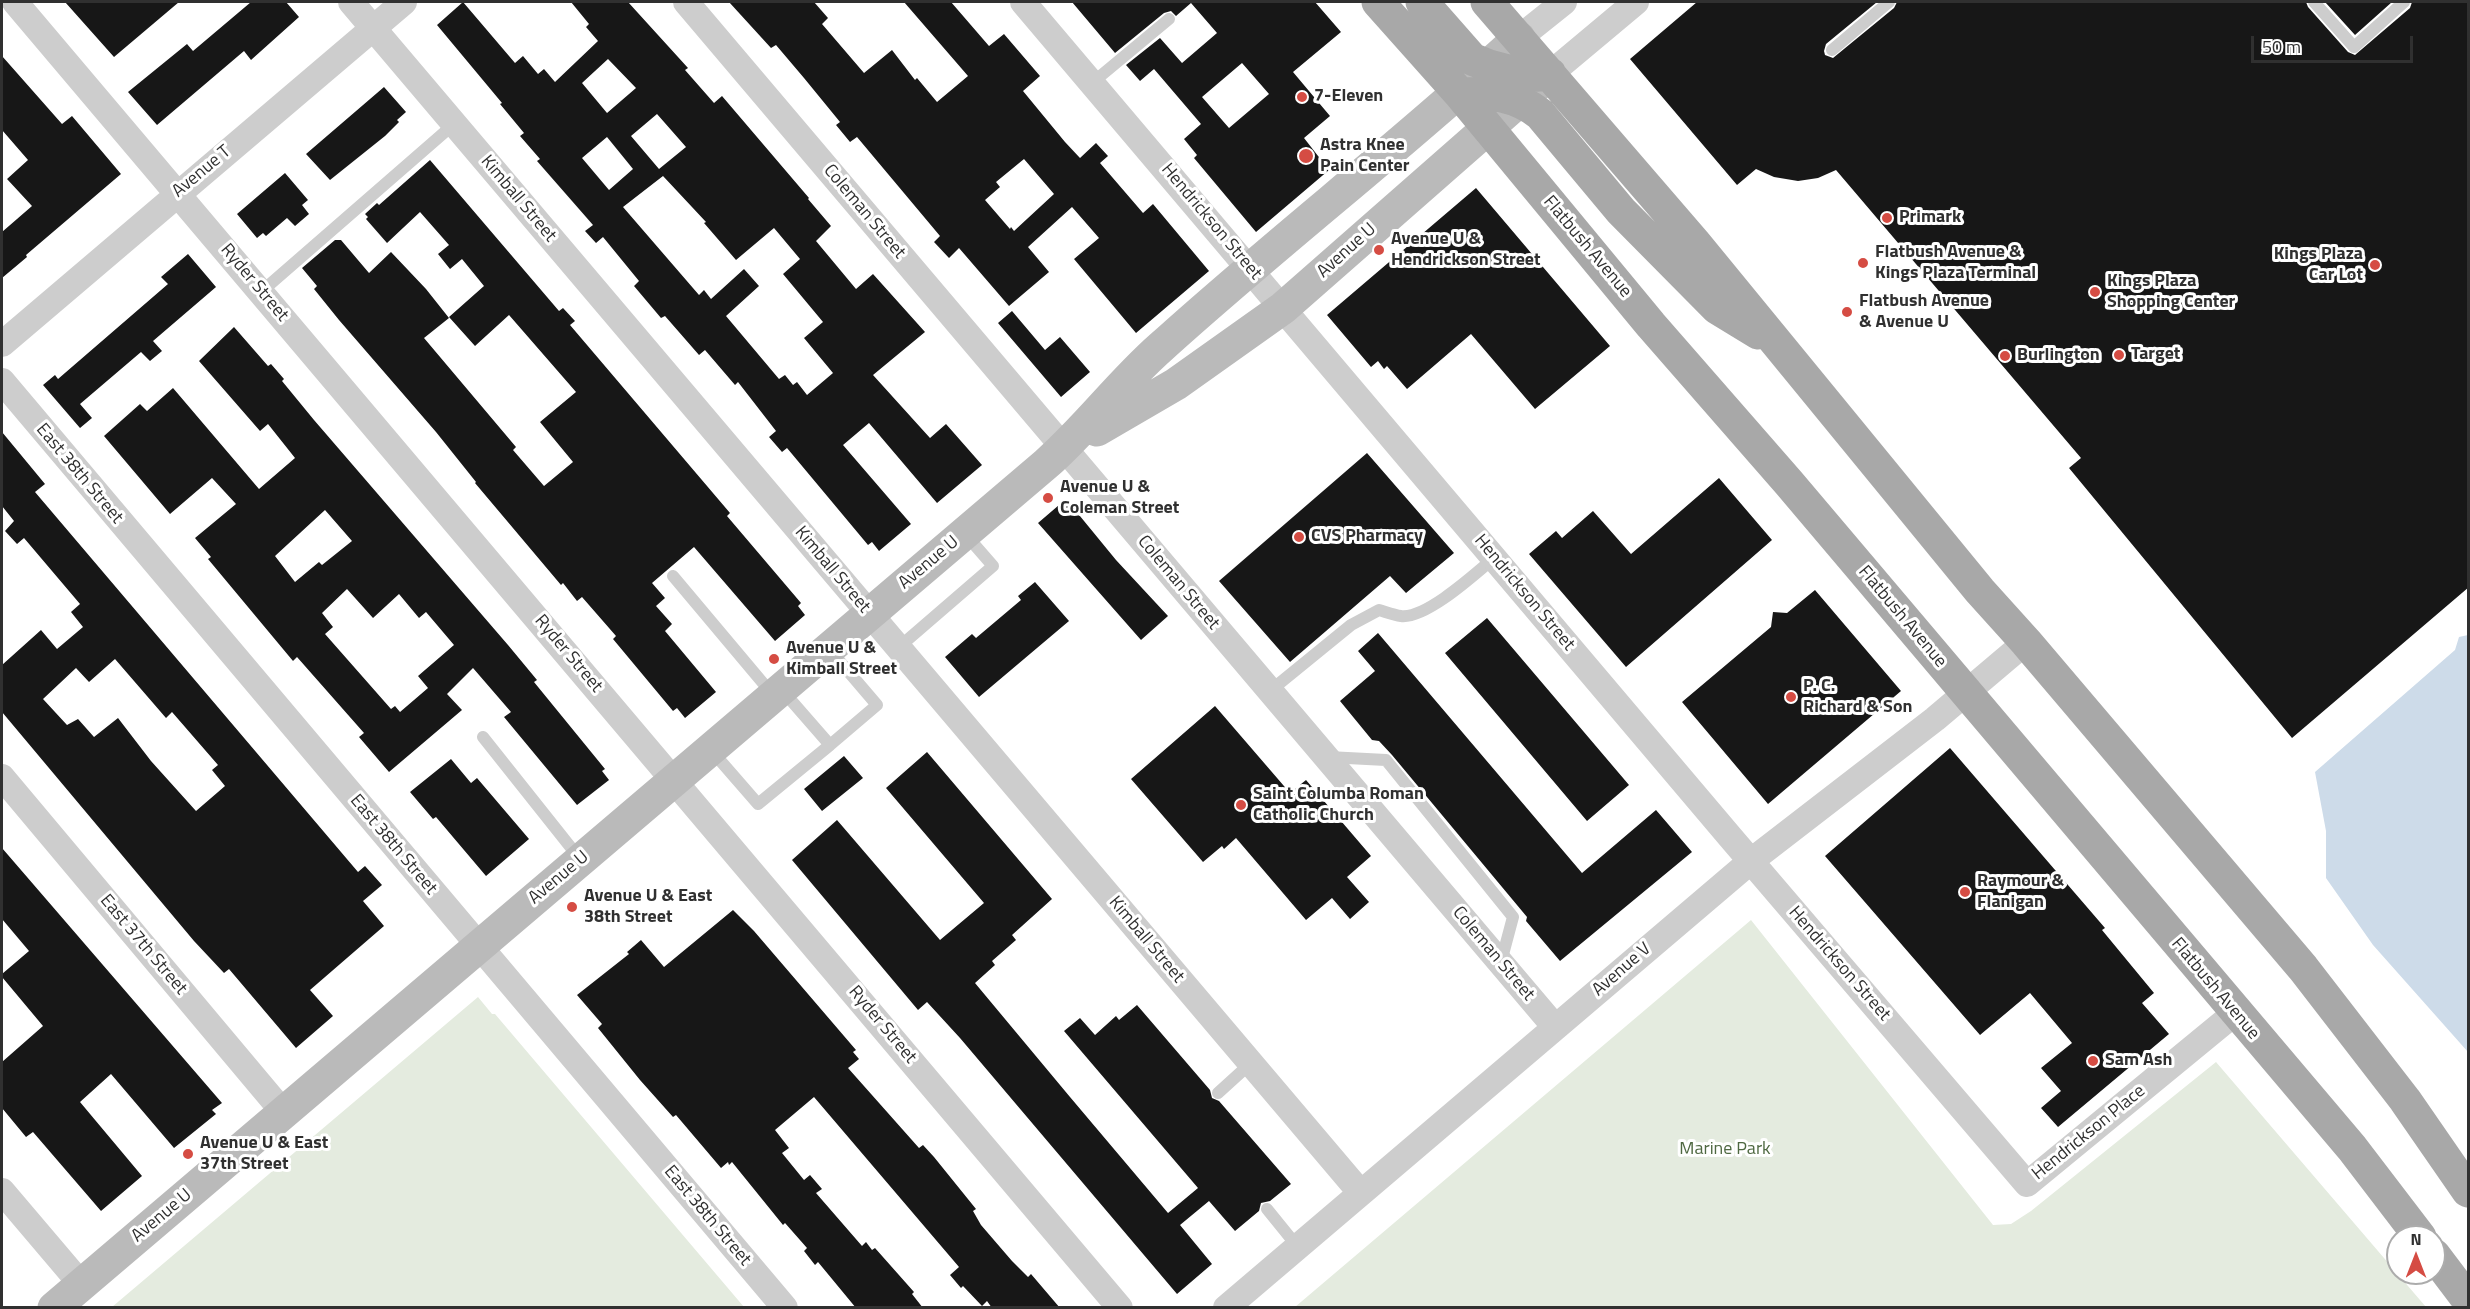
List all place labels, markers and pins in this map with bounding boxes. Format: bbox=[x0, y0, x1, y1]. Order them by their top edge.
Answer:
place label: 7-Eleven bbox=[1314, 86, 1383, 108]
marker: 7-Eleven bbox=[1295, 90, 1309, 104]
place label: Astra Knee Pain Center bbox=[1320, 135, 1409, 178]
marker: Astra Knee Pain Center bbox=[1297, 147, 1315, 165]
place label: Primark bbox=[1899, 207, 1961, 229]
marker: Primark bbox=[1880, 211, 1894, 225]
place label: Avenue U & Hendrickson Street bbox=[1391, 229, 1541, 272]
place label: Flatbush Avenue & Kings Plaza Terminal bbox=[1875, 242, 2036, 284]
marker: Avenue U & Hendrickson Street bbox=[1372, 243, 1386, 257]
place label: Kings Plaza Car Lot bbox=[2274, 244, 2363, 286]
marker: Flatbush Avenue & Kings Plaza Terminal bbox=[1856, 256, 1870, 270]
marker: Kings Plaza Car Lot bbox=[2368, 258, 2382, 272]
place label: Kings Plaza Shopping Center bbox=[2107, 271, 2235, 314]
marker: Kings Plaza Shopping Center bbox=[2088, 285, 2102, 299]
place label: Flatbush Avenue & Avenue U bbox=[1859, 291, 1989, 334]
marker: Flatbush Avenue & Avenue U bbox=[1840, 305, 1854, 319]
place label: Target bbox=[2131, 344, 2180, 366]
place label: Burlington bbox=[2017, 345, 2100, 367]
marker: Target bbox=[2112, 348, 2126, 362]
marker: Burlington bbox=[1998, 349, 2012, 363]
place label: Avenue U & Coleman Street bbox=[1060, 477, 1179, 520]
marker: Avenue U & Coleman Street bbox=[1041, 491, 1055, 505]
place label: CVS Pharmacy bbox=[1311, 526, 1423, 548]
marker: CVS Pharmacy bbox=[1292, 530, 1306, 544]
place label: Avenue U & Kimball Street bbox=[786, 638, 897, 680]
marker: Avenue U & Kimball Street bbox=[767, 652, 781, 666]
place label: P. C. Richard & Son bbox=[1803, 676, 1912, 718]
marker: P. C. Richard & Son bbox=[1784, 690, 1798, 704]
place label: Saint Columba Roman Catholic Church bbox=[1253, 784, 1424, 826]
marker: Saint Columba Roman Catholic Church bbox=[1234, 798, 1248, 812]
place label: Raymour & Flanigan bbox=[1977, 871, 2064, 914]
marker: Raymour & Flanigan bbox=[1958, 885, 1972, 899]
place label: Avenue U & East 38th Street bbox=[584, 886, 712, 928]
marker: Avenue U & East 38th Street bbox=[565, 900, 579, 914]
place label: Sam Ash bbox=[2105, 1050, 2172, 1072]
marker: Sam Ash bbox=[2086, 1054, 2100, 1068]
place label: Avenue U & East 37th Street bbox=[200, 1133, 328, 1176]
marker: Avenue U & East 37th Street bbox=[181, 1147, 195, 1161]

